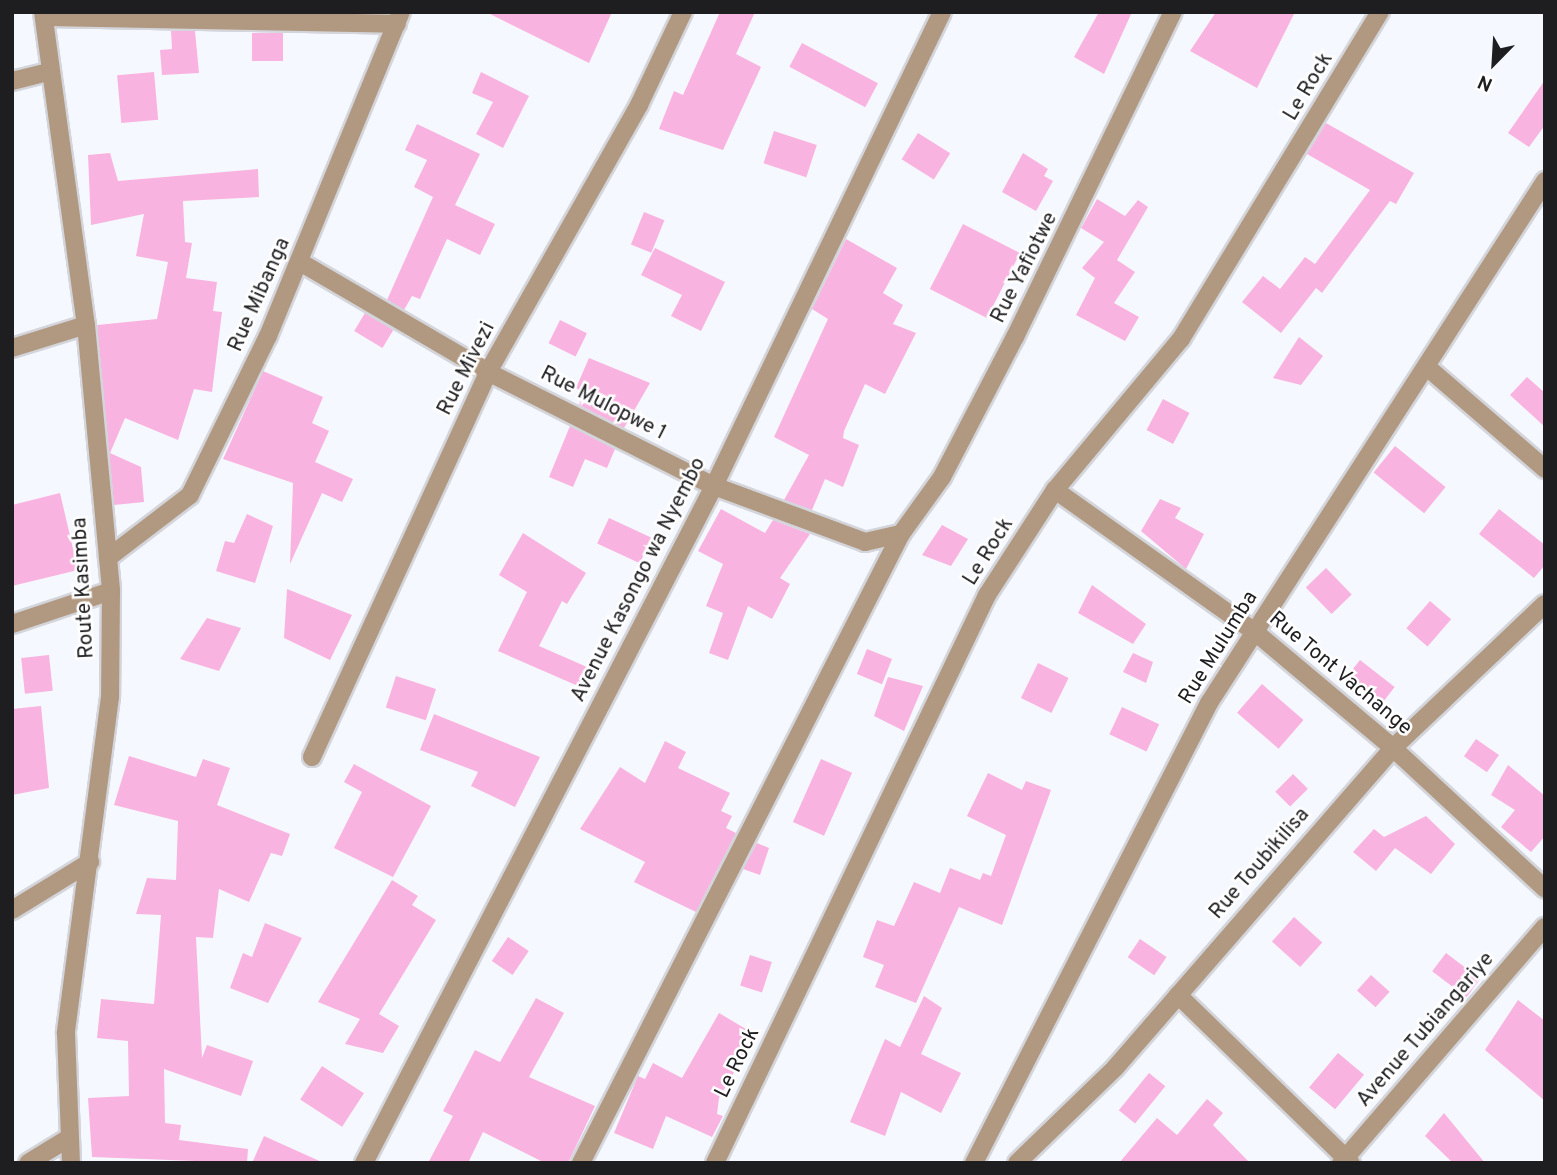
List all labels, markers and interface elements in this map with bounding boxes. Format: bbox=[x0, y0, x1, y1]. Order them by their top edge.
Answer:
north arrow bbox=[1459, 28, 1529, 98]
street label: Le Rock bbox=[1279, 48, 1339, 126]
text: N bbox=[1474, 68, 1497, 96]
street label: Rue Yafiotwe bbox=[986, 208, 1064, 328]
street label: Rue Mibanga bbox=[224, 234, 296, 356]
street label: Rue Mivezi bbox=[433, 318, 501, 420]
street label: Rue Mulopwe 1 bbox=[536, 361, 670, 447]
street label: Avenue Kasongo wa Nyembo bbox=[566, 453, 712, 707]
street label: Le Rock bbox=[958, 513, 1020, 591]
street label: Route Kasimba bbox=[68, 517, 100, 659]
street label: Rue Mulumba bbox=[1174, 587, 1264, 709]
street label: Rue Tont Vachange bbox=[1263, 606, 1417, 742]
street label: Rue Toubikilisa bbox=[1204, 803, 1316, 925]
street label: Avenue Tubiangariye bbox=[1352, 947, 1500, 1113]
street label: Le Rock bbox=[710, 1024, 766, 1102]

